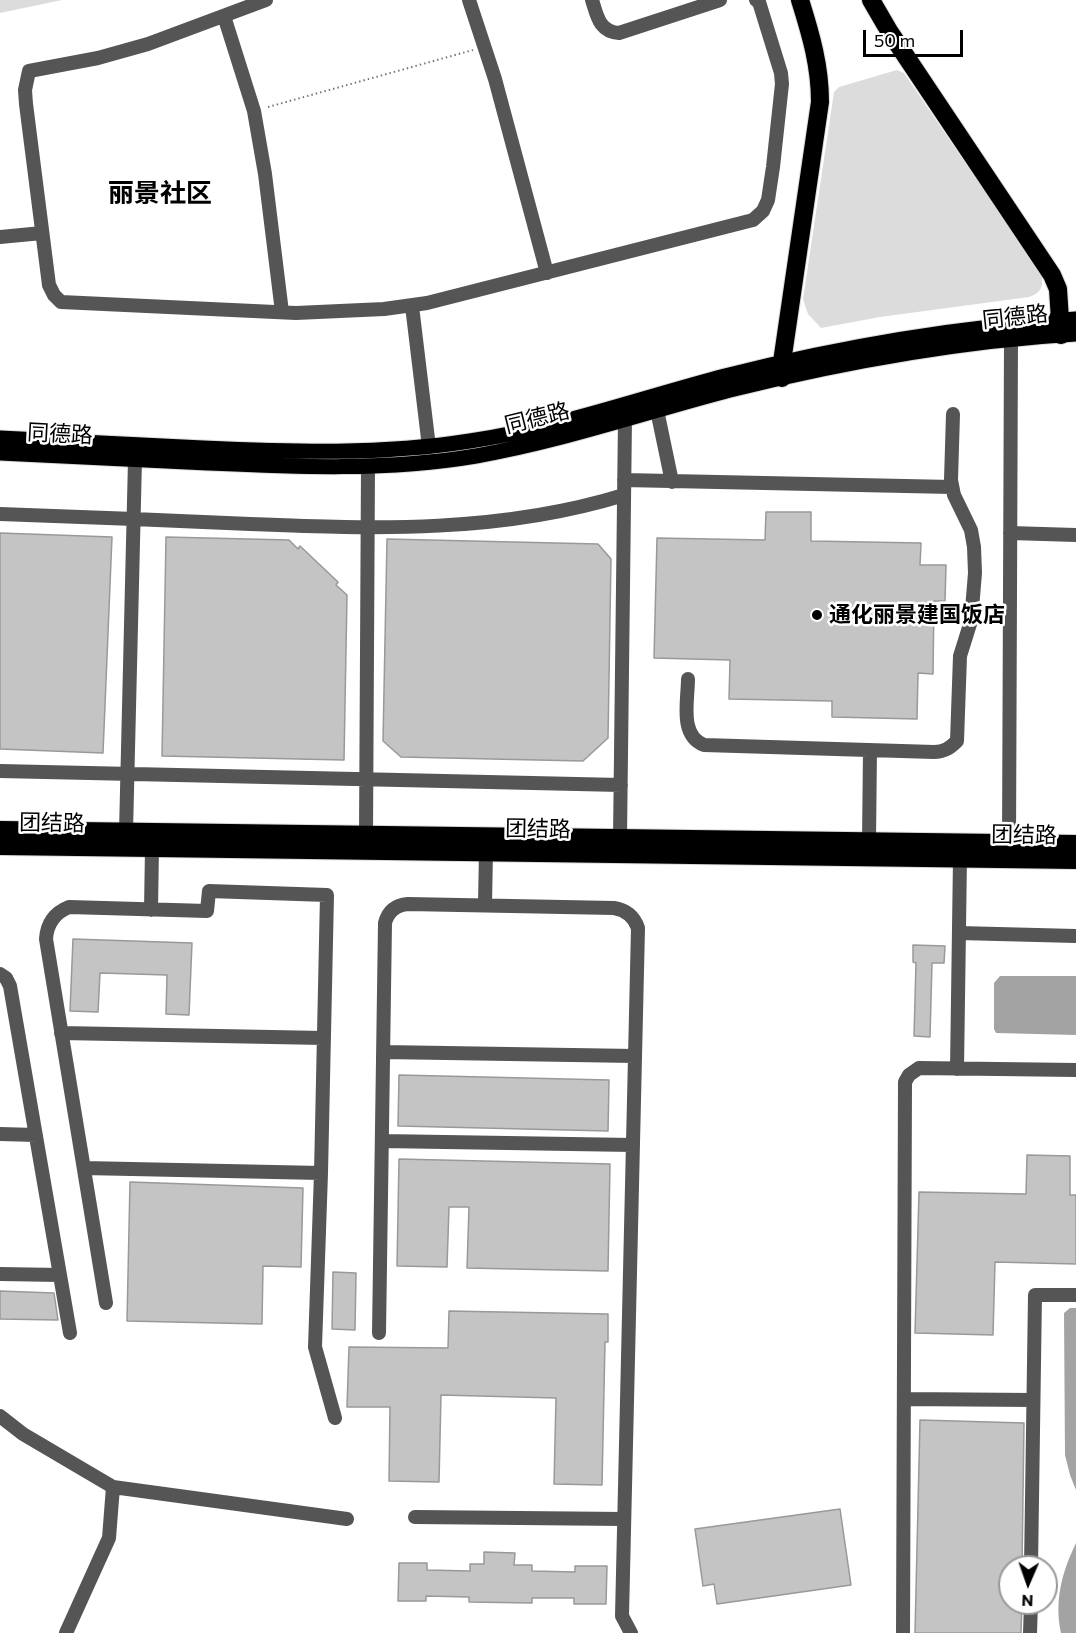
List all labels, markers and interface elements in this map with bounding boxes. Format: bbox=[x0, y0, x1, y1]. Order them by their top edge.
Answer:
scale bar bbox=[866, 18, 966, 56]
text: 50 m bbox=[874, 29, 915, 51]
district label: 丽景社区 bbox=[108, 177, 212, 209]
street label: 同德路 bbox=[981, 300, 1049, 334]
street label: 同德路 bbox=[502, 397, 572, 439]
street label: 同德路 bbox=[26, 419, 94, 449]
place label: 通化丽景建国饭店 bbox=[829, 602, 1005, 628]
marker: 通化丽景建国饭店 bbox=[810, 608, 824, 622]
street label: 团结路 bbox=[19, 809, 85, 837]
street label: 团结路 bbox=[505, 815, 571, 843]
street label: 团结路 bbox=[991, 821, 1057, 849]
north arrow bbox=[998, 1555, 1058, 1615]
text: N bbox=[1021, 1592, 1034, 1611]

